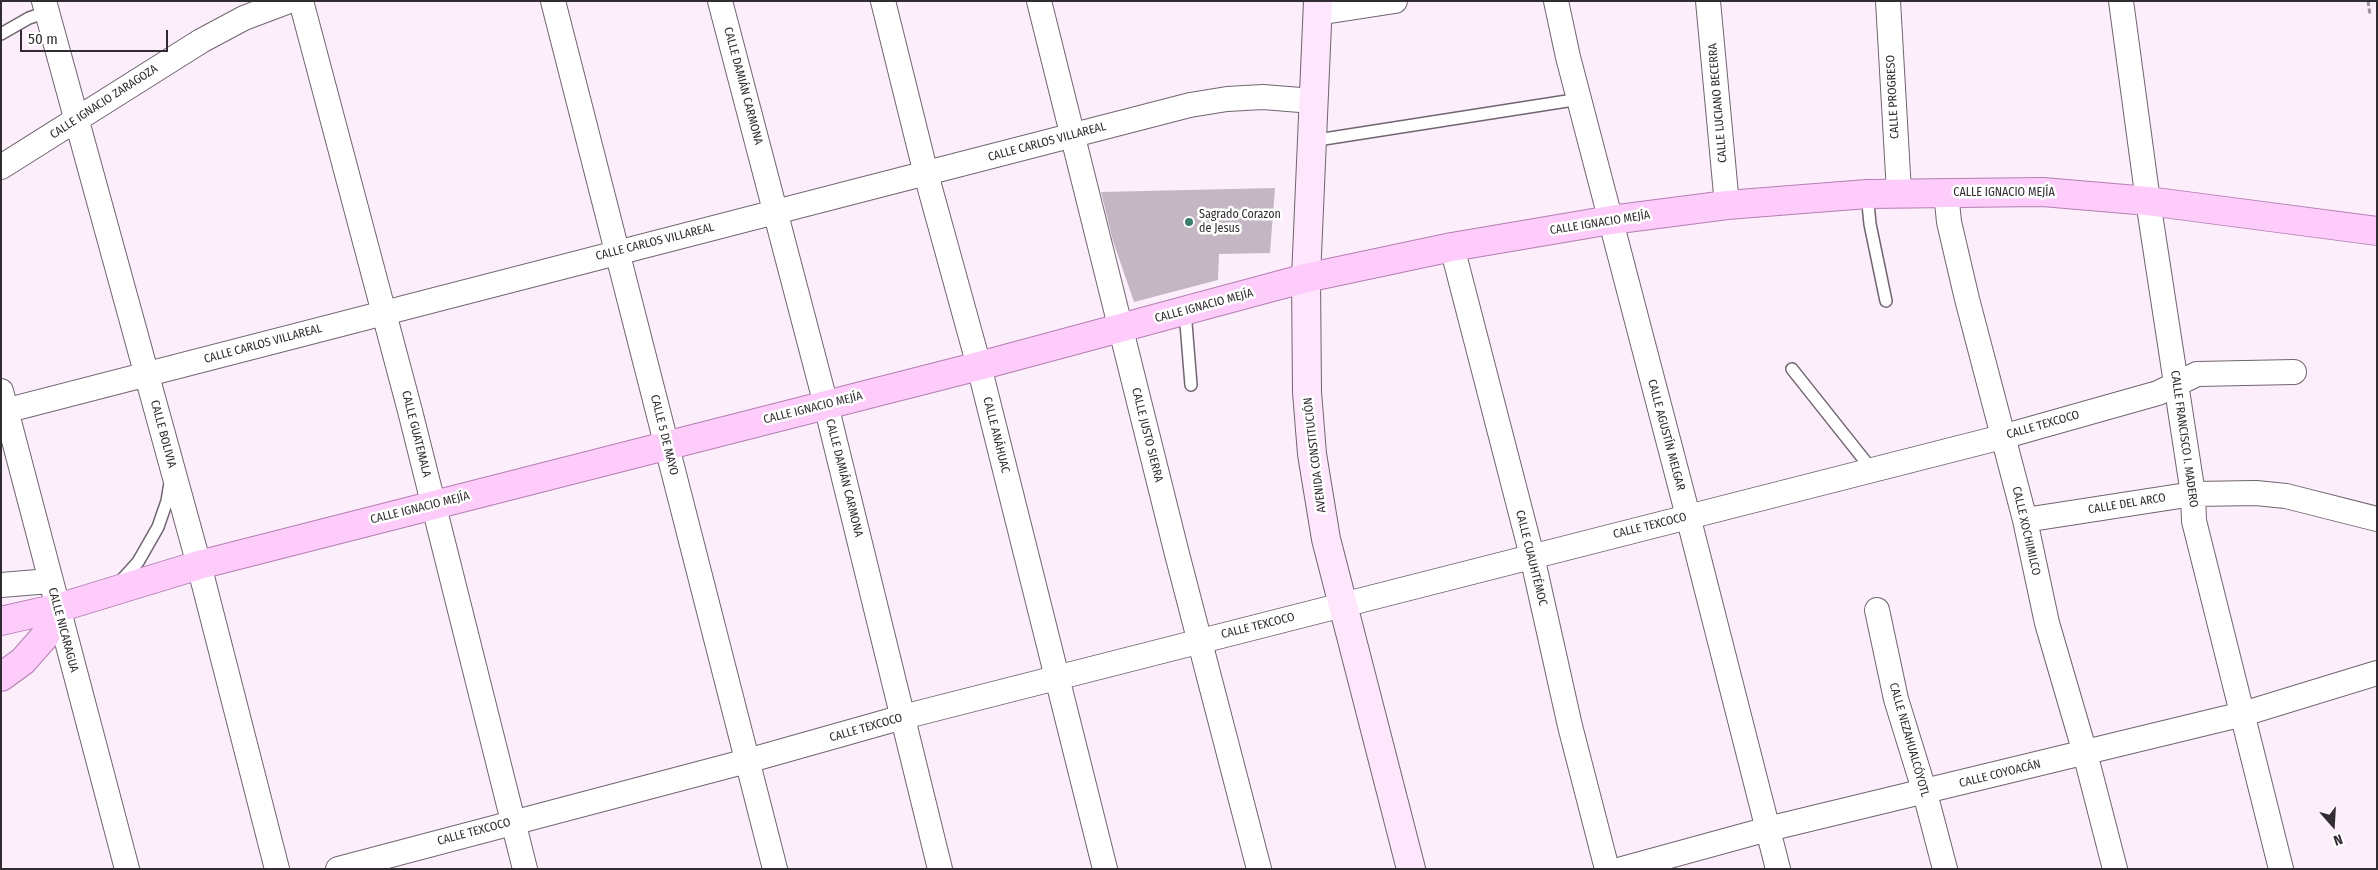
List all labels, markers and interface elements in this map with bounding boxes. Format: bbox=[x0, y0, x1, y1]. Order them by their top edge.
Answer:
scale bar bbox=[22, 20, 170, 52]
street label: CALLE DAMIÁN CARMONA bbox=[720, 26, 766, 146]
text: 50 m bbox=[28, 30, 58, 48]
street label: CALLE LUCIANO BECERRA bbox=[1706, 43, 1730, 163]
street label: CALLE PROGRESO bbox=[1884, 55, 1902, 139]
street label: CALLE IGNACIO ZARAGOZA bbox=[48, 62, 160, 142]
street label: CALLE CARLOS VILLAREAL bbox=[986, 119, 1108, 165]
street label: CALLE IGNACIO MEJÍA bbox=[1953, 186, 2055, 200]
place label: Sagrado Corazon de Jesus bbox=[1199, 208, 1281, 236]
street label: CALLE IGNACIO MEJÍA bbox=[1549, 208, 1651, 238]
marker: Sagrado Corazon de Jesus bbox=[1183, 216, 1195, 228]
street label: CALLE CARLOS VILLAREAL bbox=[594, 220, 716, 264]
street label: CALLE IGNACIO MEJÍA bbox=[1153, 286, 1255, 326]
street label: CALLE CARLOS VILLAREAL bbox=[202, 321, 324, 367]
street label: CALLE FRANCISCO I. MADERO bbox=[2167, 370, 2201, 508]
street label: CALLE AGUSTÍN MELGAR bbox=[1644, 378, 1688, 492]
street label: CALLE JUSTO SIERRA bbox=[1128, 386, 1166, 484]
street label: CALLE GUATEMALA bbox=[398, 389, 434, 479]
street label: CALLE IGNACIO MEJÍA bbox=[762, 389, 864, 427]
street label: CALLE 5 DE MAYO bbox=[647, 393, 681, 477]
street label: CALLE ANÁHUAC bbox=[980, 395, 1012, 475]
street label: AVENIDA CONSTITUCIÓN bbox=[1301, 397, 1329, 513]
street label: CALLE BOLIVIA bbox=[147, 399, 179, 469]
street label: CALLE TEXCOCO bbox=[2005, 408, 2081, 442]
street label: CALLE DAMIÁN CARMONA bbox=[822, 417, 866, 539]
street label: CALLE XOCHIMILCO bbox=[2009, 485, 2043, 577]
street label: CALLE IGNACIO MEJÍA bbox=[369, 489, 471, 527]
street label: CALLE DEL ARCO bbox=[2087, 491, 2167, 517]
street label: CALLE CUAUHTÉMOC bbox=[1512, 509, 1550, 607]
street label: CALLE TEXCOCO bbox=[1612, 510, 1688, 542]
street label: CALLE NICARAGUA bbox=[45, 586, 81, 674]
street label: CALLE TEXCOCO bbox=[1220, 610, 1296, 642]
street label: CALLE NEZAHUALCÓYOTL bbox=[1886, 681, 1932, 799]
street label: CALLE TEXCOCO bbox=[828, 711, 904, 745]
street label: CALLE COYOACÁN bbox=[1958, 757, 2042, 791]
north arrow bbox=[2308, 800, 2358, 850]
street label: CALLE TEXCOCO bbox=[436, 815, 512, 849]
text: N bbox=[2331, 830, 2345, 849]

